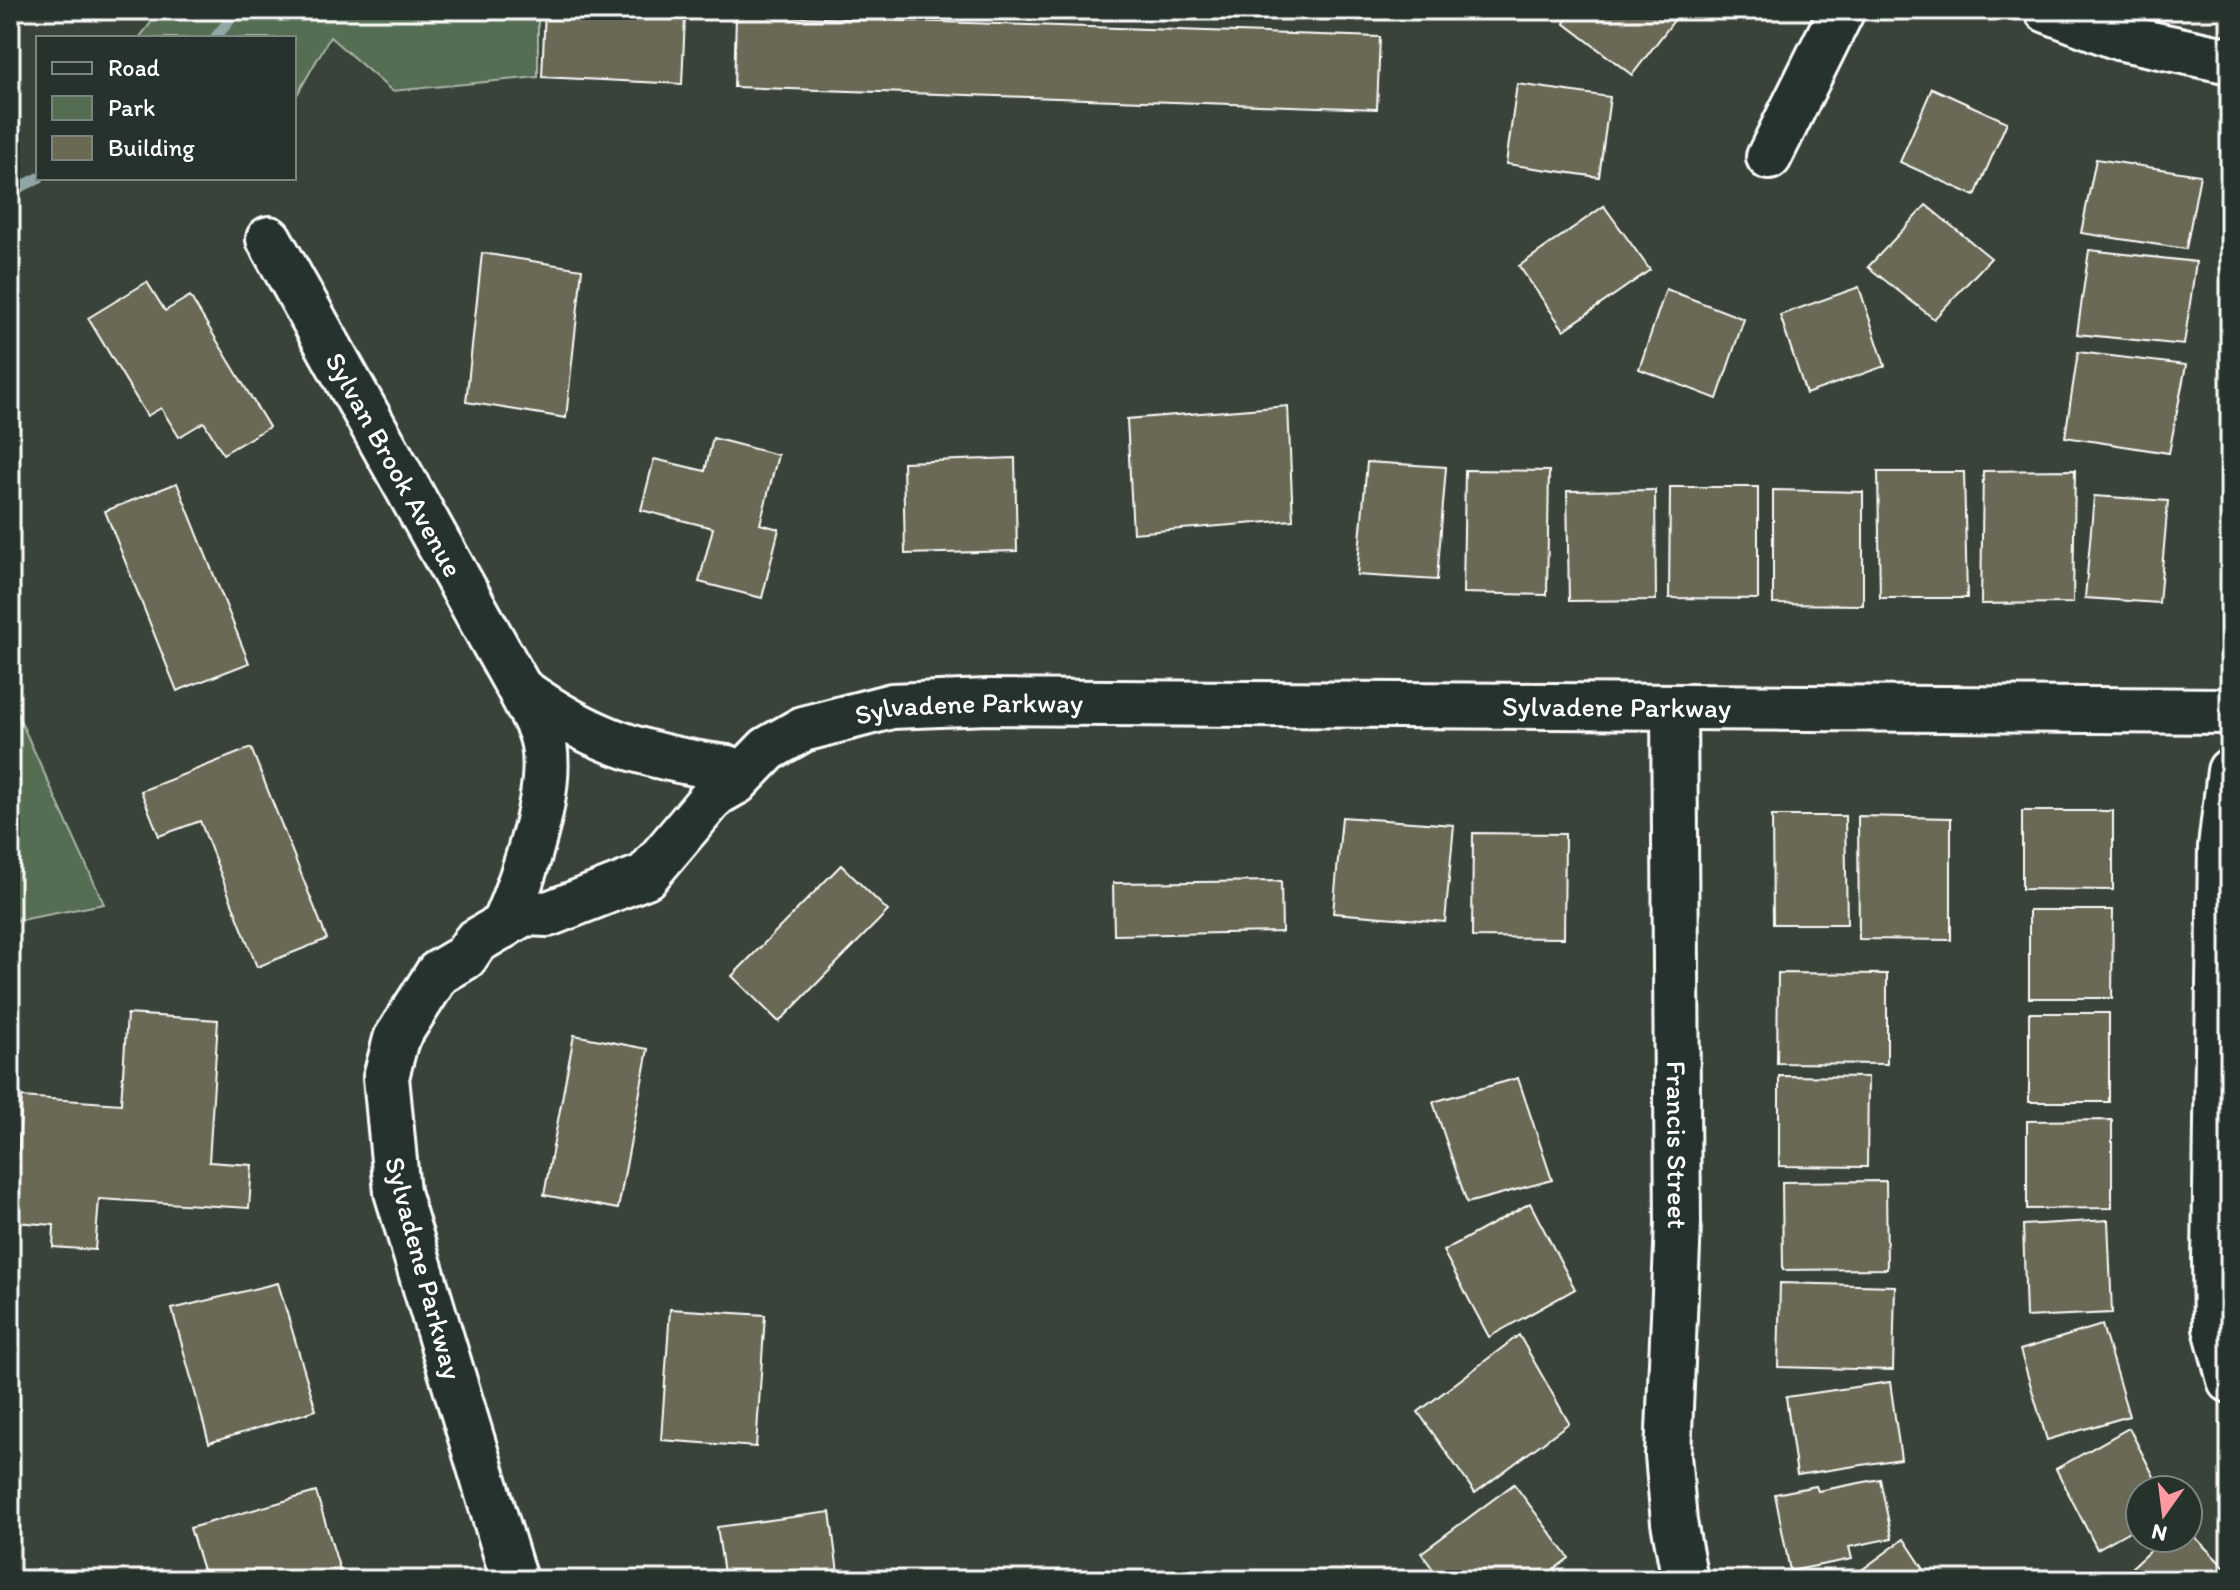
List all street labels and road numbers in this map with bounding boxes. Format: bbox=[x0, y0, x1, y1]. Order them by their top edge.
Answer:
street label: Sylvan Brook Avenue bbox=[318, 346, 471, 583]
street label: Sylvadene Parkway bbox=[851, 685, 1083, 732]
street label: Sylvadene Parkway bbox=[1502, 689, 1731, 724]
street label: Francis Street bbox=[1660, 1061, 1695, 1230]
street label: Sylvadene Parkway bbox=[378, 1153, 470, 1383]

